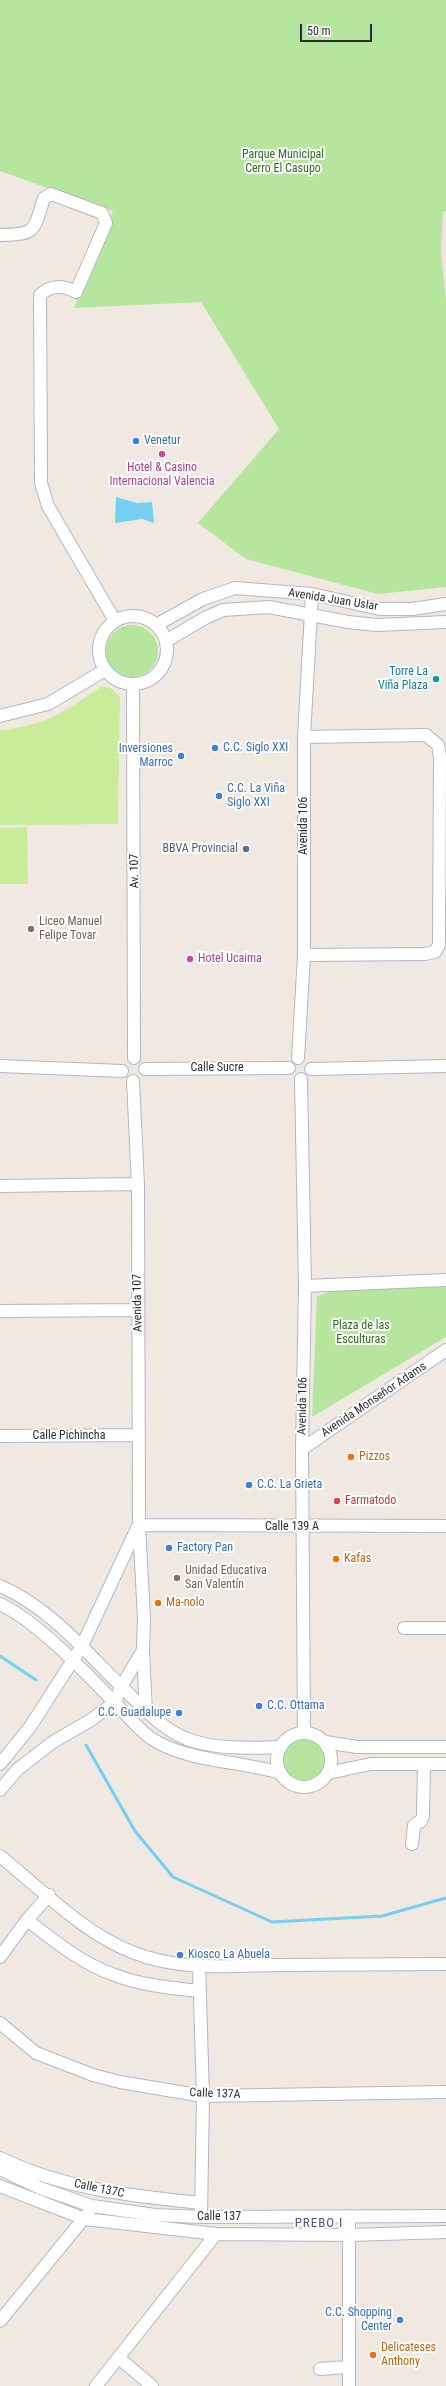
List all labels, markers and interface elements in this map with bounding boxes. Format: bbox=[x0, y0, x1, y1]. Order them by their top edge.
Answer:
scale bar bbox=[302, 16, 374, 42]
text: 50 m bbox=[307, 24, 331, 38]
park label: Parque Municipal Cerro El Casupo bbox=[242, 148, 324, 176]
place label: Venetur bbox=[144, 434, 181, 448]
marker: Venetur bbox=[131, 436, 141, 446]
marker: Hotel & Casino Internacional Valencia bbox=[157, 449, 167, 459]
place label: Hotel & Casino Internacional Valencia bbox=[109, 461, 215, 489]
street label: Avenida Juan Uslar bbox=[287, 586, 379, 614]
place label: Torre La Viña Plaza bbox=[378, 665, 428, 693]
marker: Torre La Viña Plaza bbox=[431, 674, 441, 684]
place label: C.C. Siglo XXI bbox=[223, 741, 288, 755]
place label: Inversiones Marroc bbox=[119, 742, 173, 770]
marker: C.C. Siglo XXI bbox=[210, 743, 220, 753]
marker: Inversiones Marroc bbox=[176, 751, 186, 761]
place label: C.C. La Viña Siglo XXI bbox=[227, 782, 285, 810]
marker: C.C. La Viña Siglo XXI bbox=[214, 791, 224, 801]
street label: Avenida 106 bbox=[297, 797, 311, 855]
place label: BBVA Provincial bbox=[162, 842, 238, 856]
marker: BBVA Provincial bbox=[241, 844, 251, 854]
street label: Av. 107 bbox=[127, 853, 143, 889]
place label: Liceo Manuel Felipe Tovar bbox=[39, 915, 102, 943]
marker: Liceo Manuel Felipe Tovar bbox=[26, 924, 36, 934]
place label: Hotel Ucaima bbox=[198, 952, 262, 966]
marker: Hotel Ucaima bbox=[185, 954, 195, 964]
street label: Calle Sucre bbox=[190, 1061, 244, 1075]
street label: Avenida 107 bbox=[130, 1274, 146, 1332]
park label: Plaza de las Esculturas bbox=[332, 1319, 390, 1347]
street label: Avenida Monseñor Adams bbox=[319, 1359, 429, 1441]
street label: Avenida 106 bbox=[295, 1377, 311, 1435]
street label: Calle Pichincha bbox=[33, 1429, 105, 1443]
place label: Pizzos bbox=[359, 1450, 390, 1464]
marker: Pizzos bbox=[346, 1452, 356, 1462]
place label: C.C. La Grieta bbox=[257, 1478, 322, 1492]
marker: C.C. La Grieta bbox=[244, 1480, 254, 1490]
place label: Farmatodo bbox=[345, 1494, 396, 1508]
marker: Farmatodo bbox=[332, 1496, 342, 1506]
street label: Calle 139 A bbox=[265, 1520, 319, 1534]
place label: Factory Pan bbox=[177, 1541, 233, 1555]
marker: Factory Pan bbox=[164, 1543, 174, 1553]
place label: Kafas bbox=[344, 1552, 371, 1566]
marker: Kafas bbox=[331, 1554, 341, 1564]
place label: Unidad Educativa San Valentín bbox=[185, 1564, 267, 1592]
marker: Unidad Educativa San Valentín bbox=[172, 1573, 182, 1583]
place label: Ma-nolo bbox=[166, 1596, 204, 1610]
marker: Ma-nolo bbox=[153, 1598, 163, 1608]
place label: C.C. Ottama bbox=[267, 1699, 325, 1713]
marker: C.C. Ottama bbox=[254, 1701, 264, 1711]
place label: C.C. Guadalupe bbox=[98, 1706, 171, 1720]
marker: C.C. Guadalupe bbox=[174, 1708, 184, 1718]
place label: Kiosco La Abuela bbox=[188, 1948, 270, 1962]
marker: Kiosco La Abuela bbox=[175, 1950, 185, 1960]
street label: Calle 137A bbox=[189, 2086, 241, 2102]
street label: Calle 137C bbox=[73, 2177, 125, 2201]
street label: Calle 137 bbox=[197, 2210, 241, 2224]
district label: PREBO I bbox=[295, 2216, 343, 2232]
place label: C.C. Shopping Center bbox=[325, 2306, 392, 2334]
marker: C.C. Shopping Center bbox=[395, 2315, 405, 2325]
place label: Delicateses Anthony bbox=[381, 2341, 436, 2369]
marker: Delicateses Anthony bbox=[368, 2350, 378, 2360]

